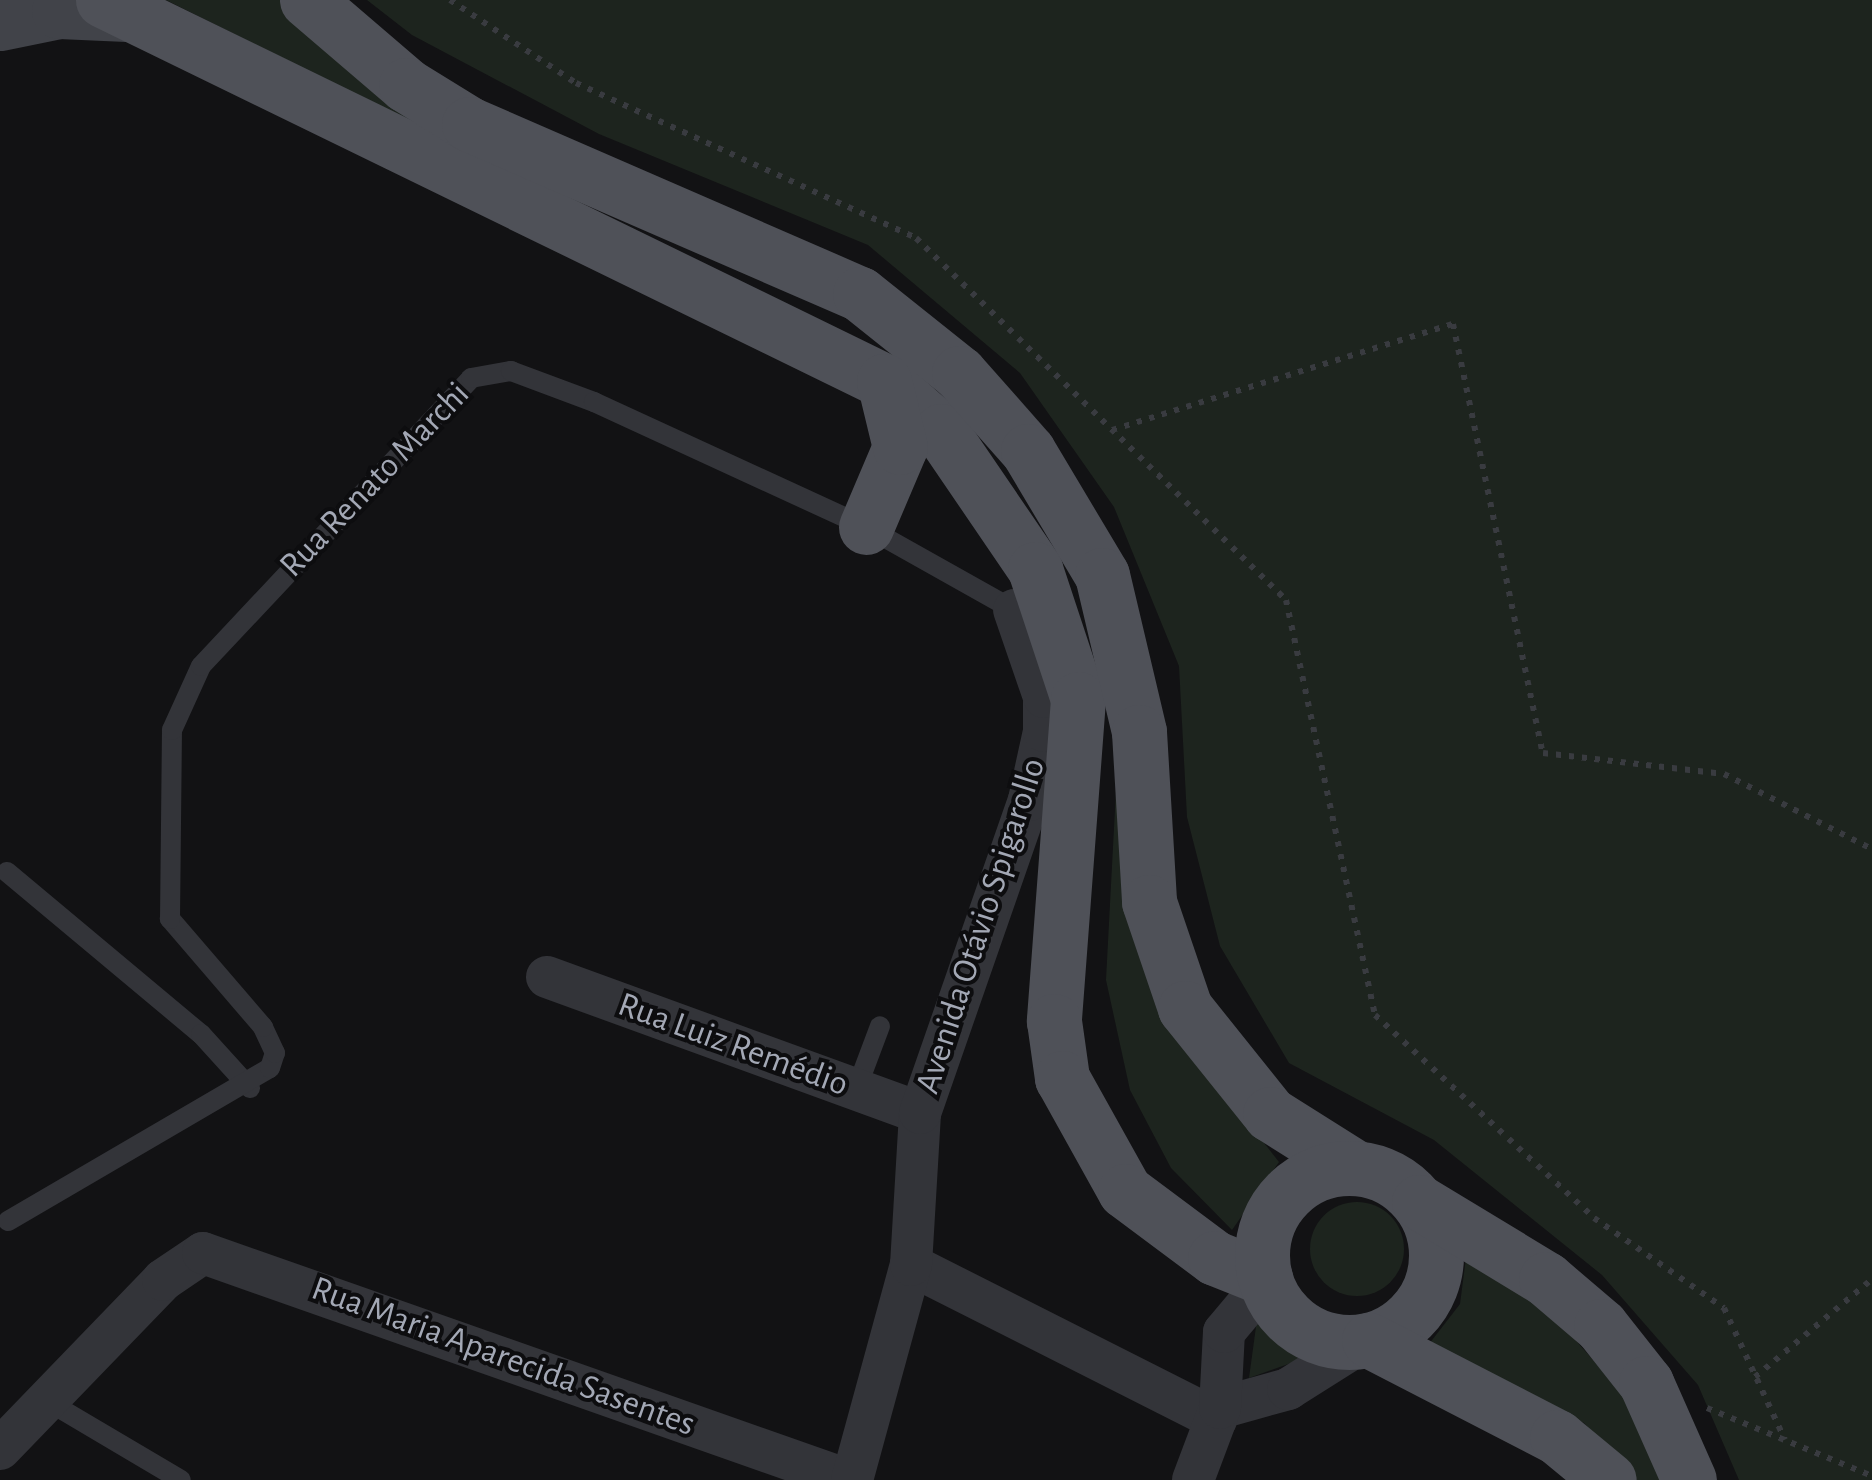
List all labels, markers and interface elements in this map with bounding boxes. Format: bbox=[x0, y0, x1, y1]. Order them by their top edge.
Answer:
street label: Rua Renato Marchi bbox=[271, 374, 479, 586]
street label: Avenida Otávio Spigarollo bbox=[907, 753, 1055, 1099]
street label: Rua Luiz Remédio bbox=[612, 984, 854, 1106]
street label: Rua Maria Aparecida Sasentes bbox=[306, 1268, 700, 1446]

